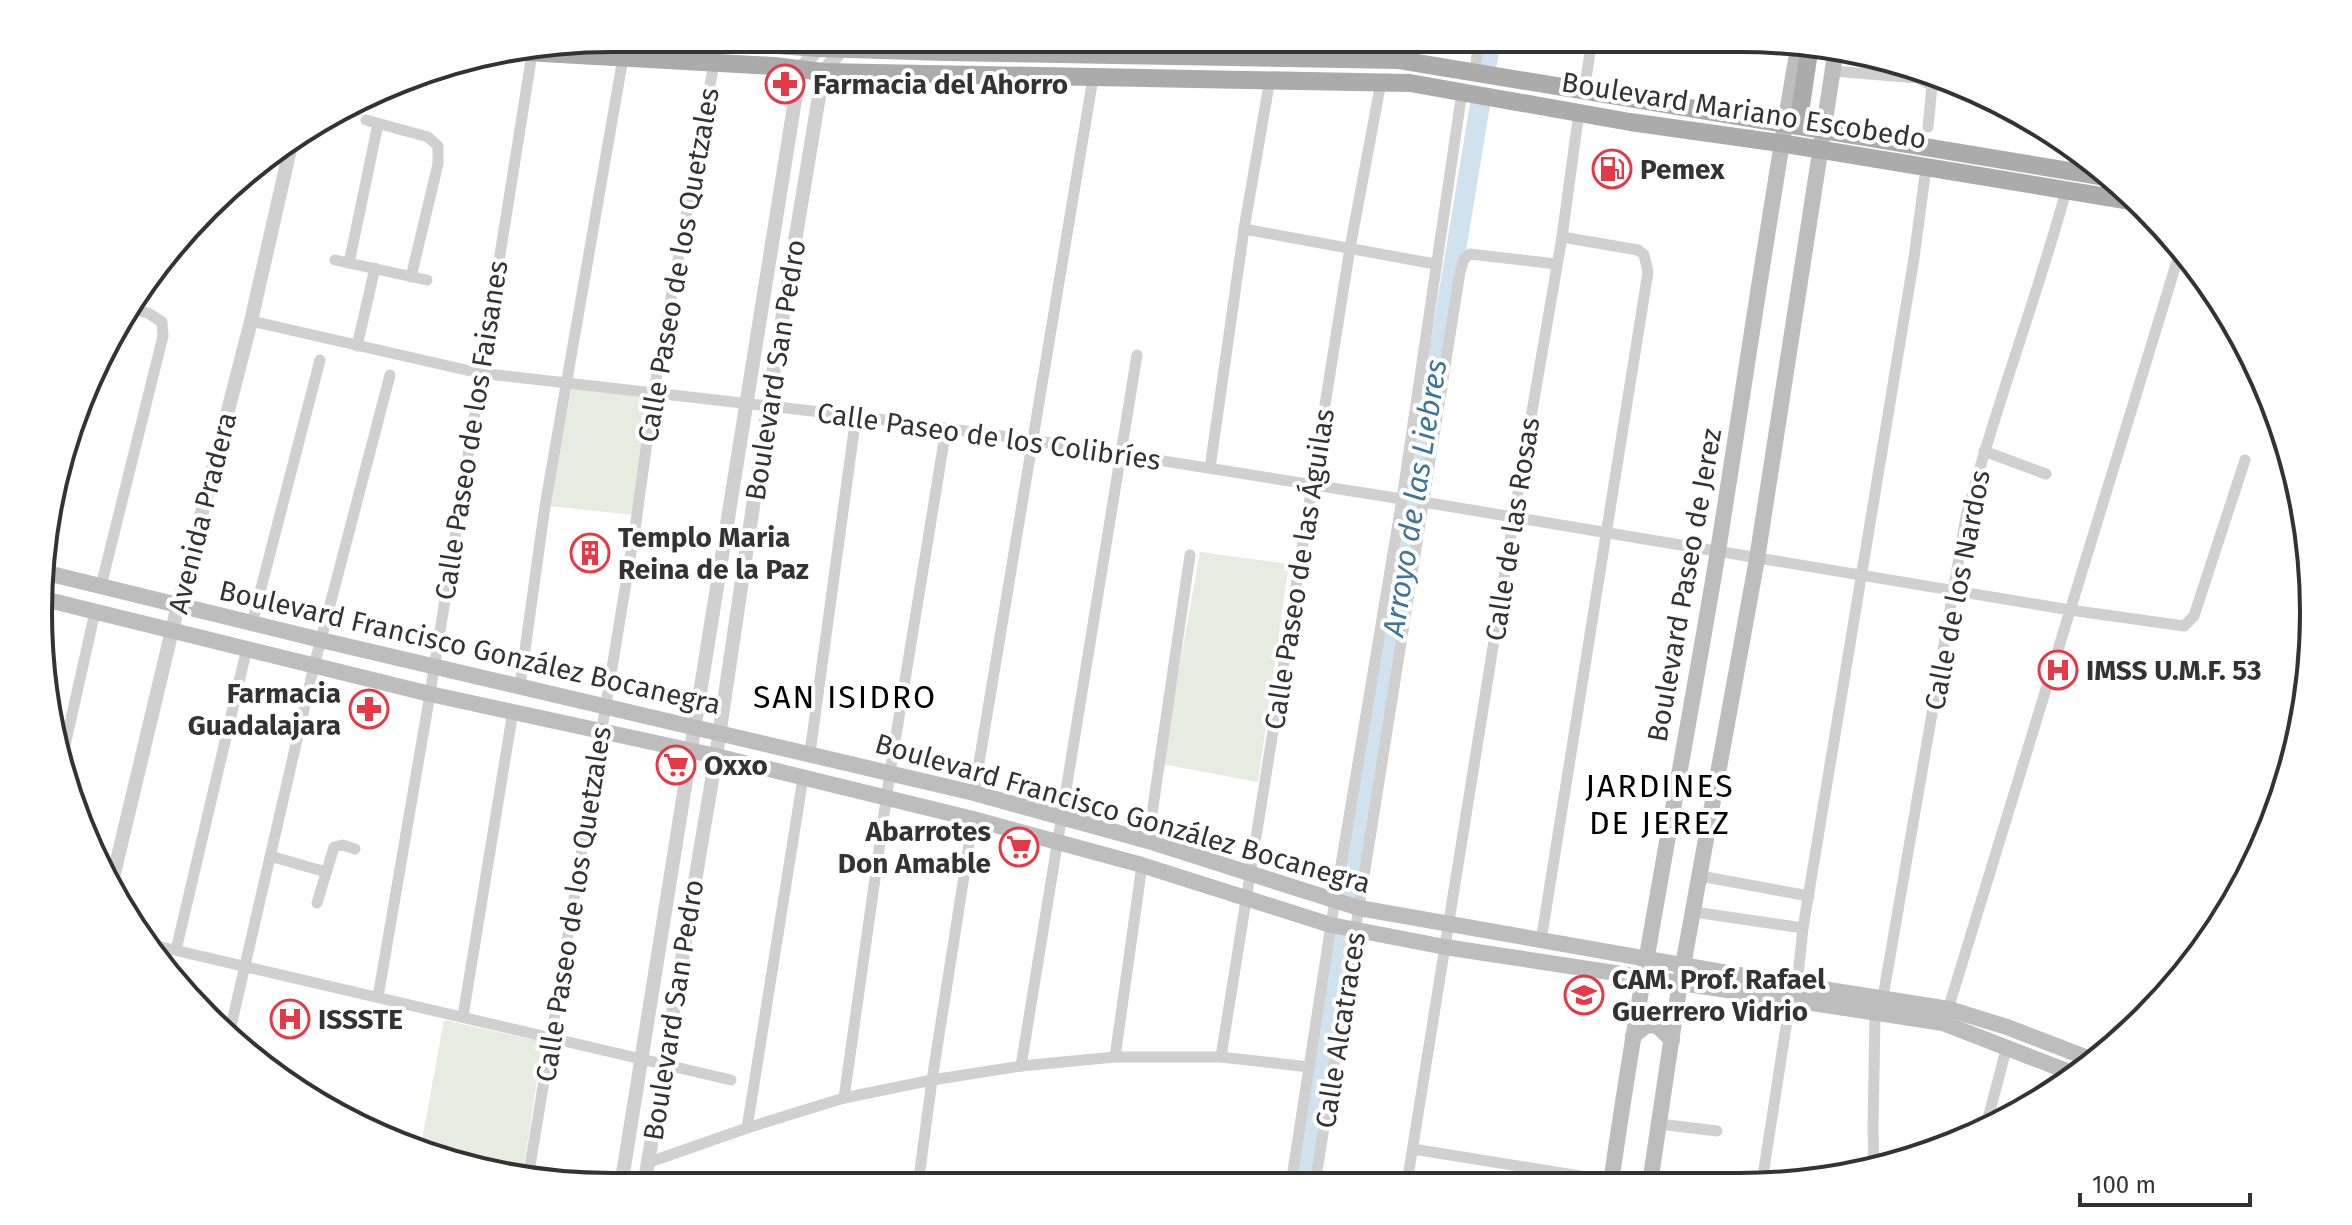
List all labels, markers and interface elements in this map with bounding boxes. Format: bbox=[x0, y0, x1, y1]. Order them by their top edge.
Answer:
pharmacy icon: Farmacia del Ahorro bbox=[764, 63, 806, 105]
street label: Boulevard Mariano Escobedo bbox=[1559, 65, 1929, 156]
place label: Farmacia del Ahorro bbox=[813, 68, 1068, 101]
street label: Calle Paseo de los Quetzales bbox=[631, 85, 726, 445]
fuel station icon: Pemex bbox=[1591, 148, 1633, 190]
place label: Pemex bbox=[1640, 153, 1725, 186]
street label: Boulevard San Pedro bbox=[739, 237, 812, 503]
street label: Calle Paseo de los Faisanes bbox=[428, 258, 515, 602]
water label: Arroyo de las Liebres bbox=[1375, 357, 1455, 640]
street label: Calle Paseo de los Colibríes bbox=[815, 396, 1163, 477]
street label: Calle Paseo de las Águilas bbox=[1258, 406, 1341, 732]
street label: Avenida Pradera bbox=[161, 409, 243, 617]
street label: Calle de las Rosas bbox=[1479, 415, 1546, 643]
street label: Boulevard Paseo de Jerez bbox=[1641, 426, 1728, 744]
street label: Calle de los Nardos bbox=[1918, 467, 1997, 713]
place label: Templo Maria Reina de la Paz bbox=[618, 521, 809, 586]
building icon: Templo Maria Reina de la Paz bbox=[569, 532, 611, 574]
street label: Boulevard Francisco González Bocanegra bbox=[216, 574, 724, 721]
hospital icon: IMSS U.M.F. 53 bbox=[2037, 649, 2079, 691]
place label: IMSS U.M.F. 53 bbox=[2086, 654, 2262, 687]
place label: Farmacia Guadalajara bbox=[188, 677, 341, 742]
district label: SAN ISIDRO bbox=[753, 678, 937, 716]
pharmacy icon: Farmacia Guadalajara bbox=[348, 688, 390, 730]
street label: Calle Paseo de los Quetzales bbox=[529, 724, 618, 1084]
street label: Boulevard Francisco González Bocanegra bbox=[871, 727, 1374, 900]
supermarket icon: Oxxo bbox=[655, 744, 697, 786]
place label: Oxxo bbox=[704, 749, 768, 782]
district label: JARDINES DE JEREZ bbox=[1585, 767, 1735, 842]
place label: Abarrotes Don Amable bbox=[838, 815, 991, 880]
supermarket icon: Abarrotes Don Amable bbox=[998, 826, 1040, 868]
street label: Boulevard San Pedro bbox=[637, 877, 710, 1143]
street label: Calle Alcatraces bbox=[1309, 930, 1372, 1130]
place label: CAM. Prof. Rafael Guerrero Vidrio bbox=[1612, 963, 1826, 1028]
school or university icon: CAM. Prof. Rafael Guerrero Vidrio bbox=[1563, 974, 1605, 1016]
hospital icon: ISSSTE bbox=[269, 998, 311, 1040]
place label: ISSSTE bbox=[318, 1003, 403, 1036]
scale bar bbox=[2080, 1157, 2250, 1207]
text: 100 m bbox=[2092, 1171, 2156, 1199]

